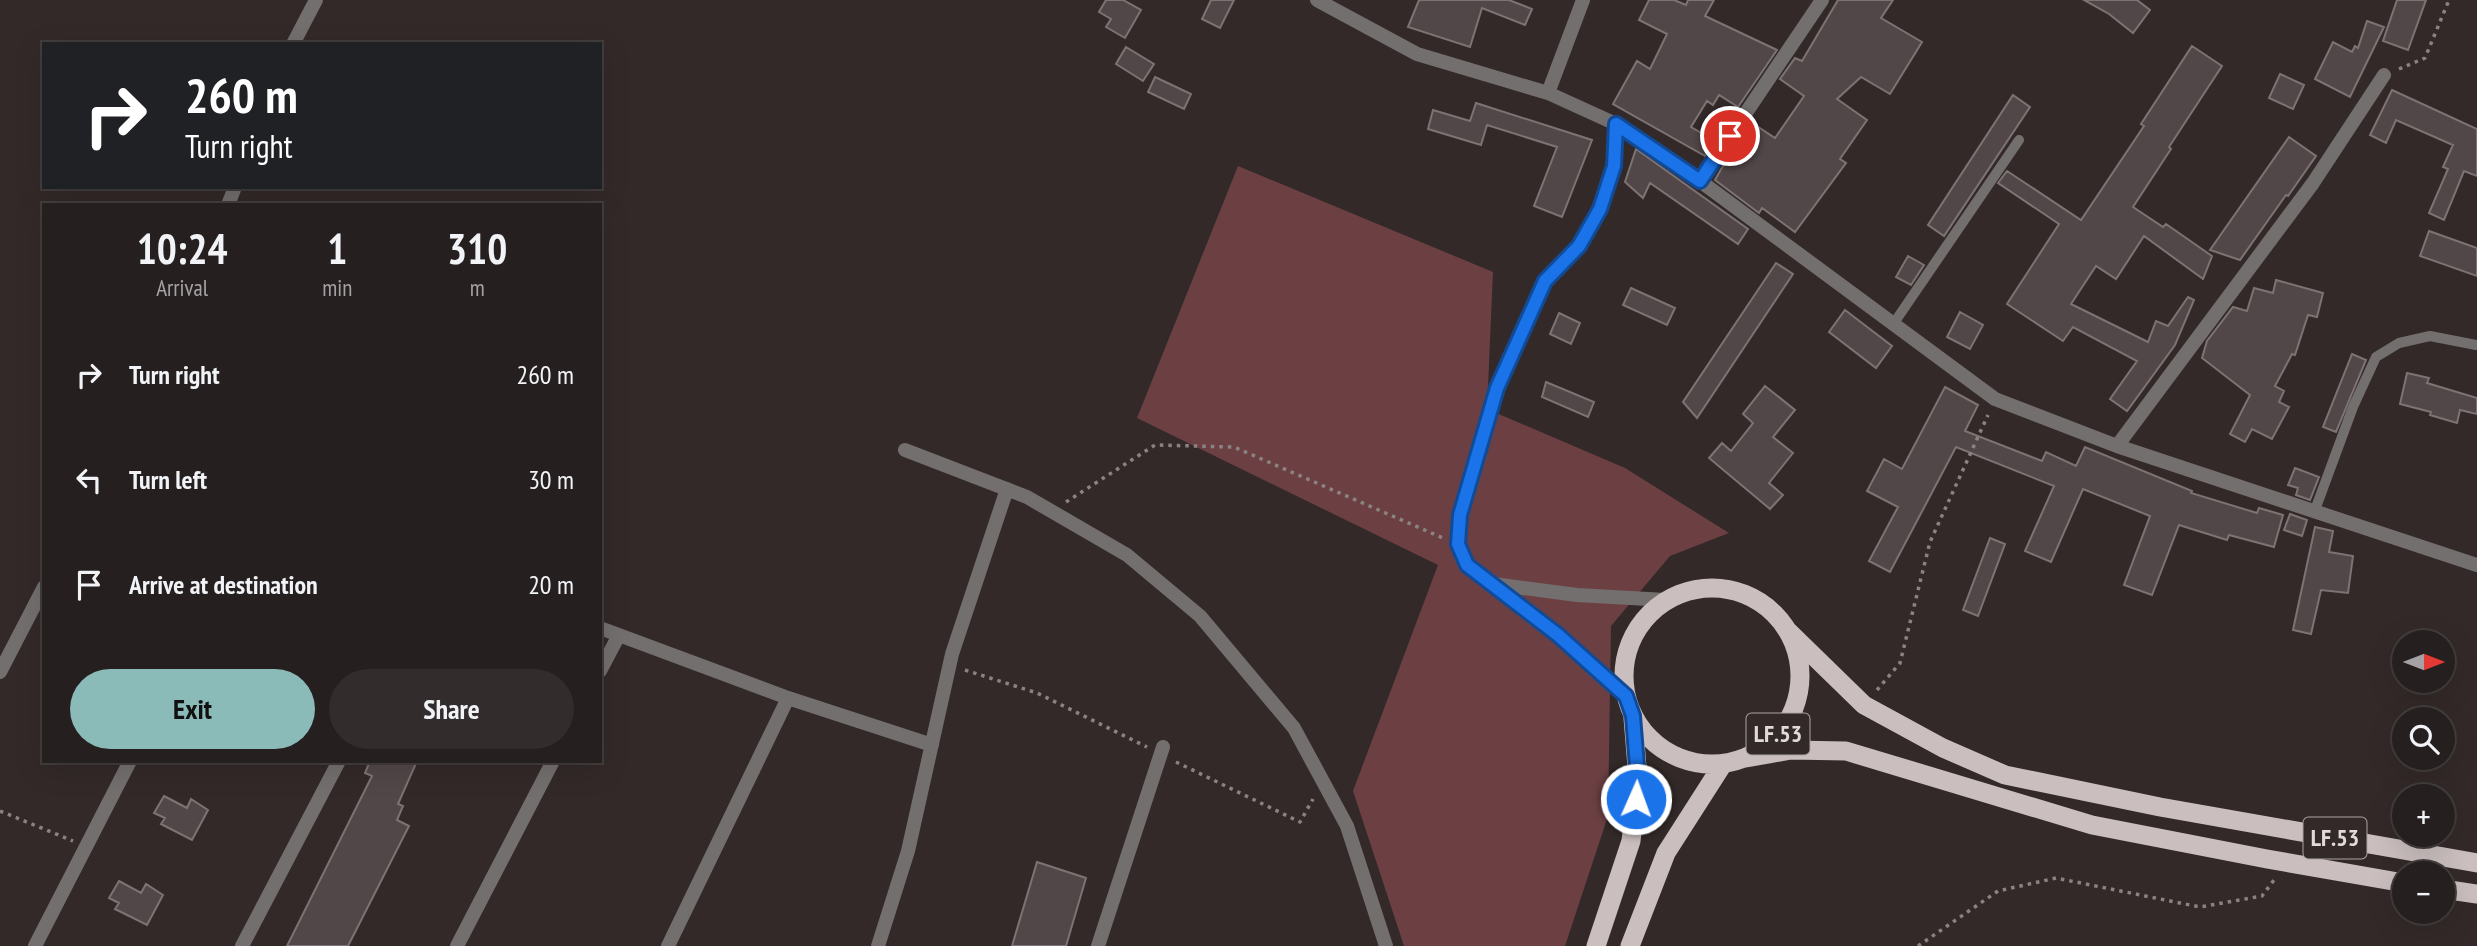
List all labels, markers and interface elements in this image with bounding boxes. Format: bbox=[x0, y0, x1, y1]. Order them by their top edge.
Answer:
text: 260 m bbox=[185, 63, 298, 127]
icon: right bbox=[70, 70, 161, 161]
pin bbox=[1700, 106, 1760, 166]
icon: arrive bbox=[1711, 117, 1749, 155]
text: Turn right bbox=[185, 125, 293, 167]
text: 10:24 bbox=[137, 221, 228, 276]
text: 1 bbox=[327, 221, 347, 276]
text: 310 bbox=[447, 221, 507, 276]
text: Arrival bbox=[156, 273, 208, 302]
text: min bbox=[322, 273, 352, 302]
text: m bbox=[470, 273, 485, 302]
icon: right bbox=[70, 356, 108, 394]
text: Turn right bbox=[129, 358, 220, 391]
text: 260 m bbox=[516, 358, 574, 391]
icon: left bbox=[70, 461, 108, 499]
text: Turn left bbox=[129, 463, 207, 496]
text: 30 m bbox=[528, 463, 574, 496]
icon: arrive bbox=[70, 566, 108, 604]
text: Arrive at destination bbox=[129, 568, 318, 601]
text: 20 m bbox=[528, 568, 574, 601]
north arrow bbox=[2392, 630, 2455, 693]
map controls bbox=[2392, 630, 2455, 924]
button: Exit bbox=[70, 669, 315, 749]
button: Share bbox=[329, 669, 574, 749]
button: search bbox=[2392, 707, 2455, 770]
road number: LF.53 bbox=[1746, 714, 1810, 754]
position arrow bbox=[1599, 762, 1673, 836]
button: + bbox=[2392, 784, 2455, 847]
road number: LF.53 bbox=[2304, 818, 2366, 858]
button: − bbox=[2392, 861, 2455, 924]

